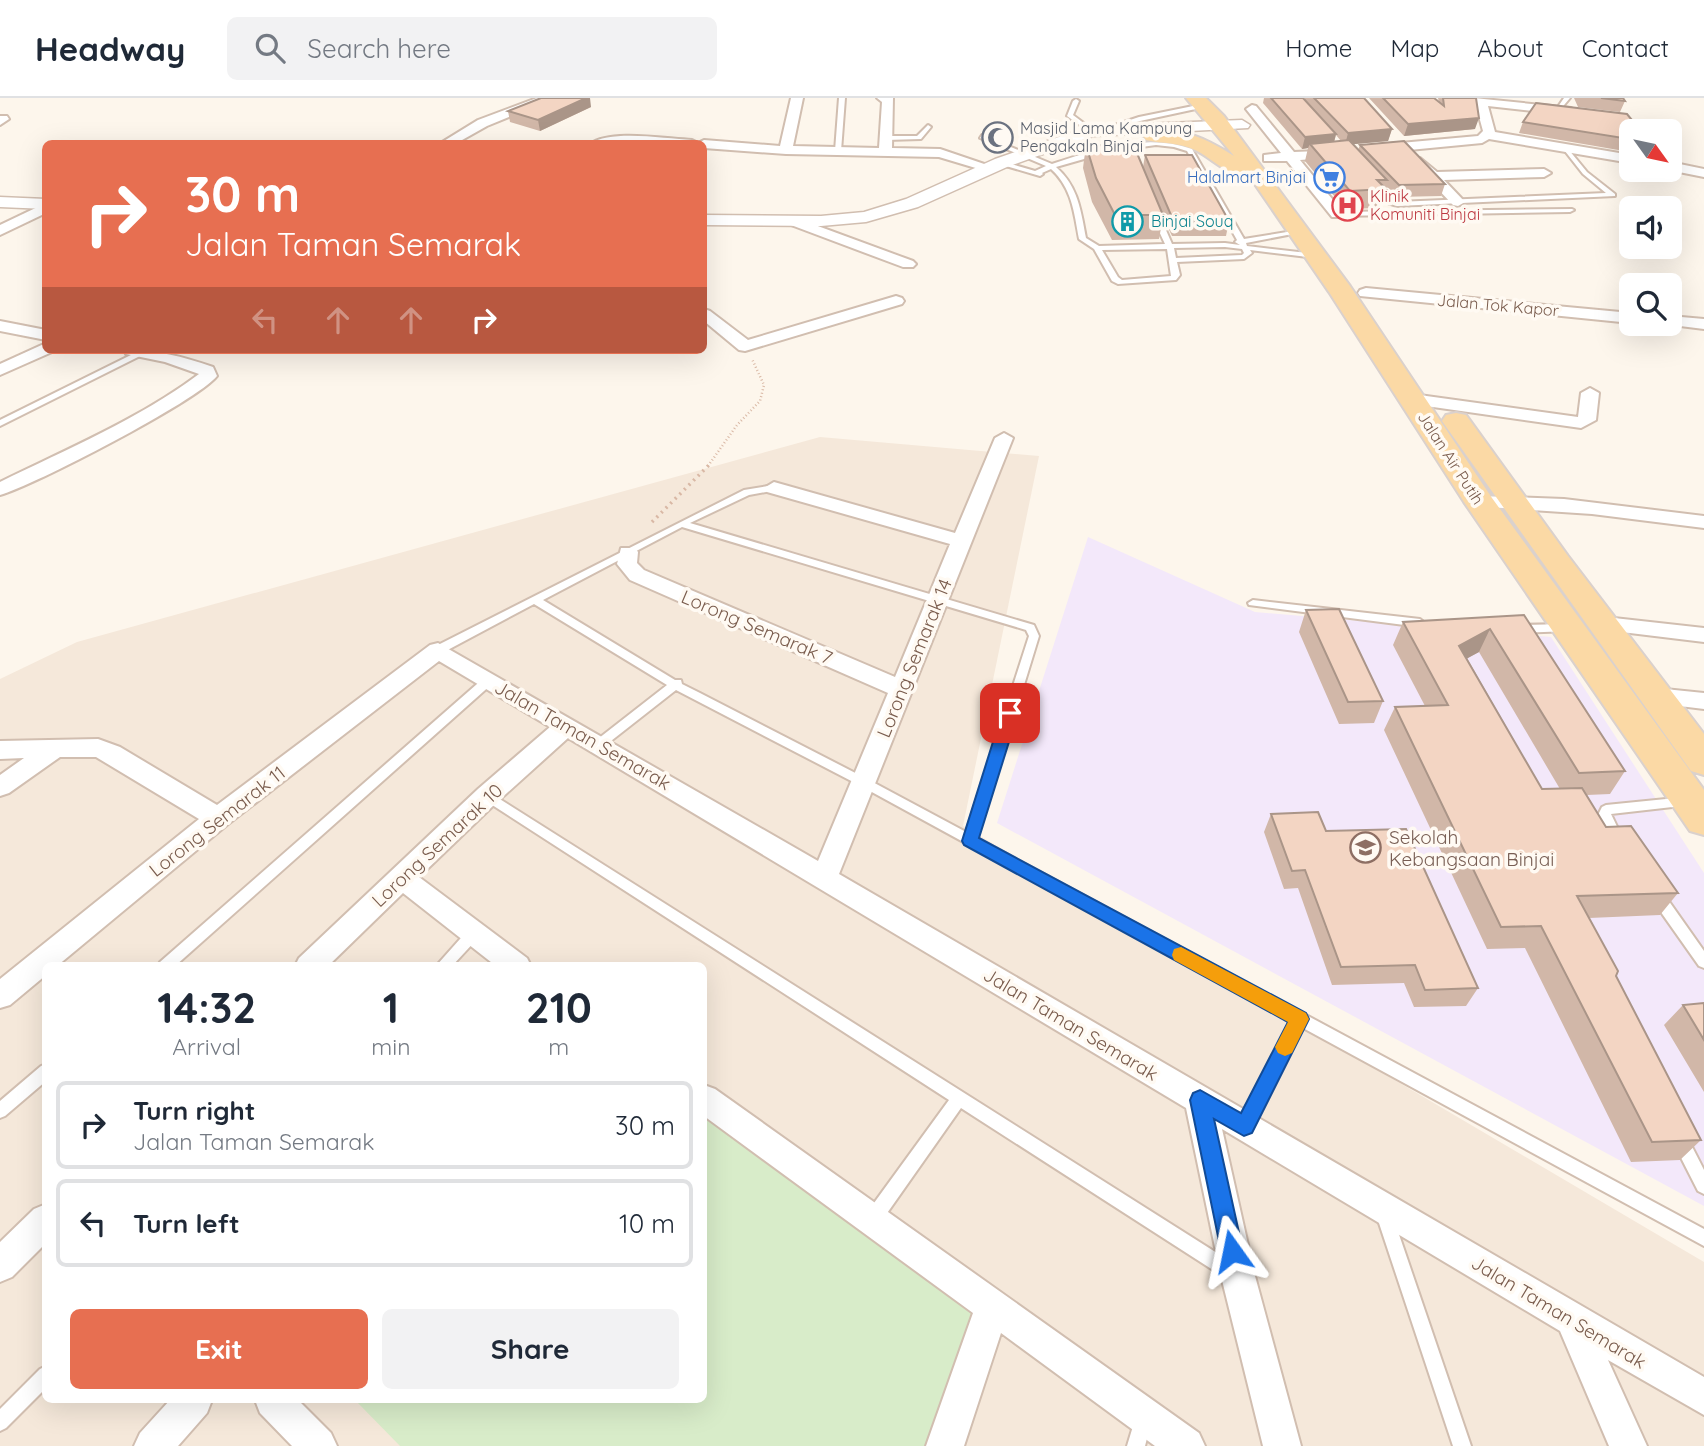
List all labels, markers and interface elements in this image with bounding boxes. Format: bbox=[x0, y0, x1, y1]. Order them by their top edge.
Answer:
search box bbox=[227, 17, 717, 80]
text: Headway bbox=[35, 28, 185, 69]
icon: search bbox=[251, 29, 289, 67]
text: Search here bbox=[307, 32, 451, 65]
text: Home bbox=[1285, 33, 1352, 63]
text: Map bbox=[1390, 33, 1439, 63]
text: About bbox=[1477, 33, 1544, 63]
text: Contact bbox=[1582, 33, 1669, 63]
place label: Masjid Lama Kampung Pengakaln Binjai bbox=[1020, 118, 1192, 156]
north arrow bbox=[1619, 119, 1682, 182]
map controls bbox=[1619, 119, 1682, 336]
mosque icon: Masjid Lama Kampung Pengakaln Binjai bbox=[980, 120, 1014, 154]
supermarket icon: Halalmart Binjai bbox=[1312, 160, 1346, 194]
text: 30 m bbox=[185, 163, 300, 224]
place label: Halalmart Binjai bbox=[1187, 167, 1306, 187]
icon: right bbox=[70, 168, 161, 259]
place label: Klinik Komuniti Binjai bbox=[1370, 186, 1480, 224]
hospital icon: Klinik Komuniti Binjai bbox=[1330, 188, 1364, 222]
button: sound bbox=[1619, 196, 1682, 259]
building icon: Binjai Souq bbox=[1111, 204, 1145, 238]
place label: Binjai Souq bbox=[1151, 211, 1233, 231]
text: Jalan Taman Semarak bbox=[185, 224, 521, 264]
button: search bbox=[1619, 273, 1682, 336]
street label: Jalan Tok Kapor bbox=[1436, 290, 1560, 320]
icon: left bbox=[246, 301, 284, 339]
icon: ahead bbox=[319, 301, 357, 339]
icon: ahead bbox=[392, 301, 430, 339]
icon: right bbox=[465, 301, 503, 339]
street label: Jalan Air Putih bbox=[1414, 408, 1488, 508]
street label: Lorong Semarak 14 bbox=[871, 575, 957, 741]
street label: Lorong Semarak 7 bbox=[678, 584, 836, 670]
street label: Jalan Taman Semarak bbox=[491, 675, 675, 795]
pin bbox=[980, 683, 1040, 743]
icon: arrive bbox=[991, 694, 1029, 732]
street label: Lorong Semarak 11 bbox=[144, 760, 290, 882]
street label: Lorong Semarak 10 bbox=[366, 778, 508, 912]
place label: Sekolah Kebangsaan Binjai bbox=[1389, 825, 1554, 871]
school or university icon: Sekolah Kebangsaan Binjai bbox=[1349, 831, 1383, 865]
street label: Jalan Taman Semarak bbox=[979, 962, 1163, 1086]
text: 14:32 bbox=[157, 981, 256, 1034]
text: 1 bbox=[383, 981, 399, 1034]
text: 210 bbox=[526, 981, 592, 1034]
text: Arrival bbox=[172, 1032, 241, 1061]
text: min bbox=[371, 1032, 411, 1061]
text: m bbox=[548, 1032, 569, 1061]
text: Turn right bbox=[133, 1094, 255, 1127]
icon: right bbox=[74, 1106, 112, 1144]
text: 30 m bbox=[615, 1109, 675, 1142]
text: Jalan Taman Semarak bbox=[133, 1127, 375, 1156]
icon: left bbox=[74, 1204, 112, 1242]
text: Turn left bbox=[133, 1207, 240, 1240]
text: 10 m bbox=[619, 1207, 675, 1240]
position arrow bbox=[1195, 1214, 1269, 1288]
street label: Jalan Taman Semarak bbox=[1467, 1250, 1651, 1374]
button: Exit bbox=[70, 1309, 368, 1389]
button: Share bbox=[382, 1309, 679, 1389]

